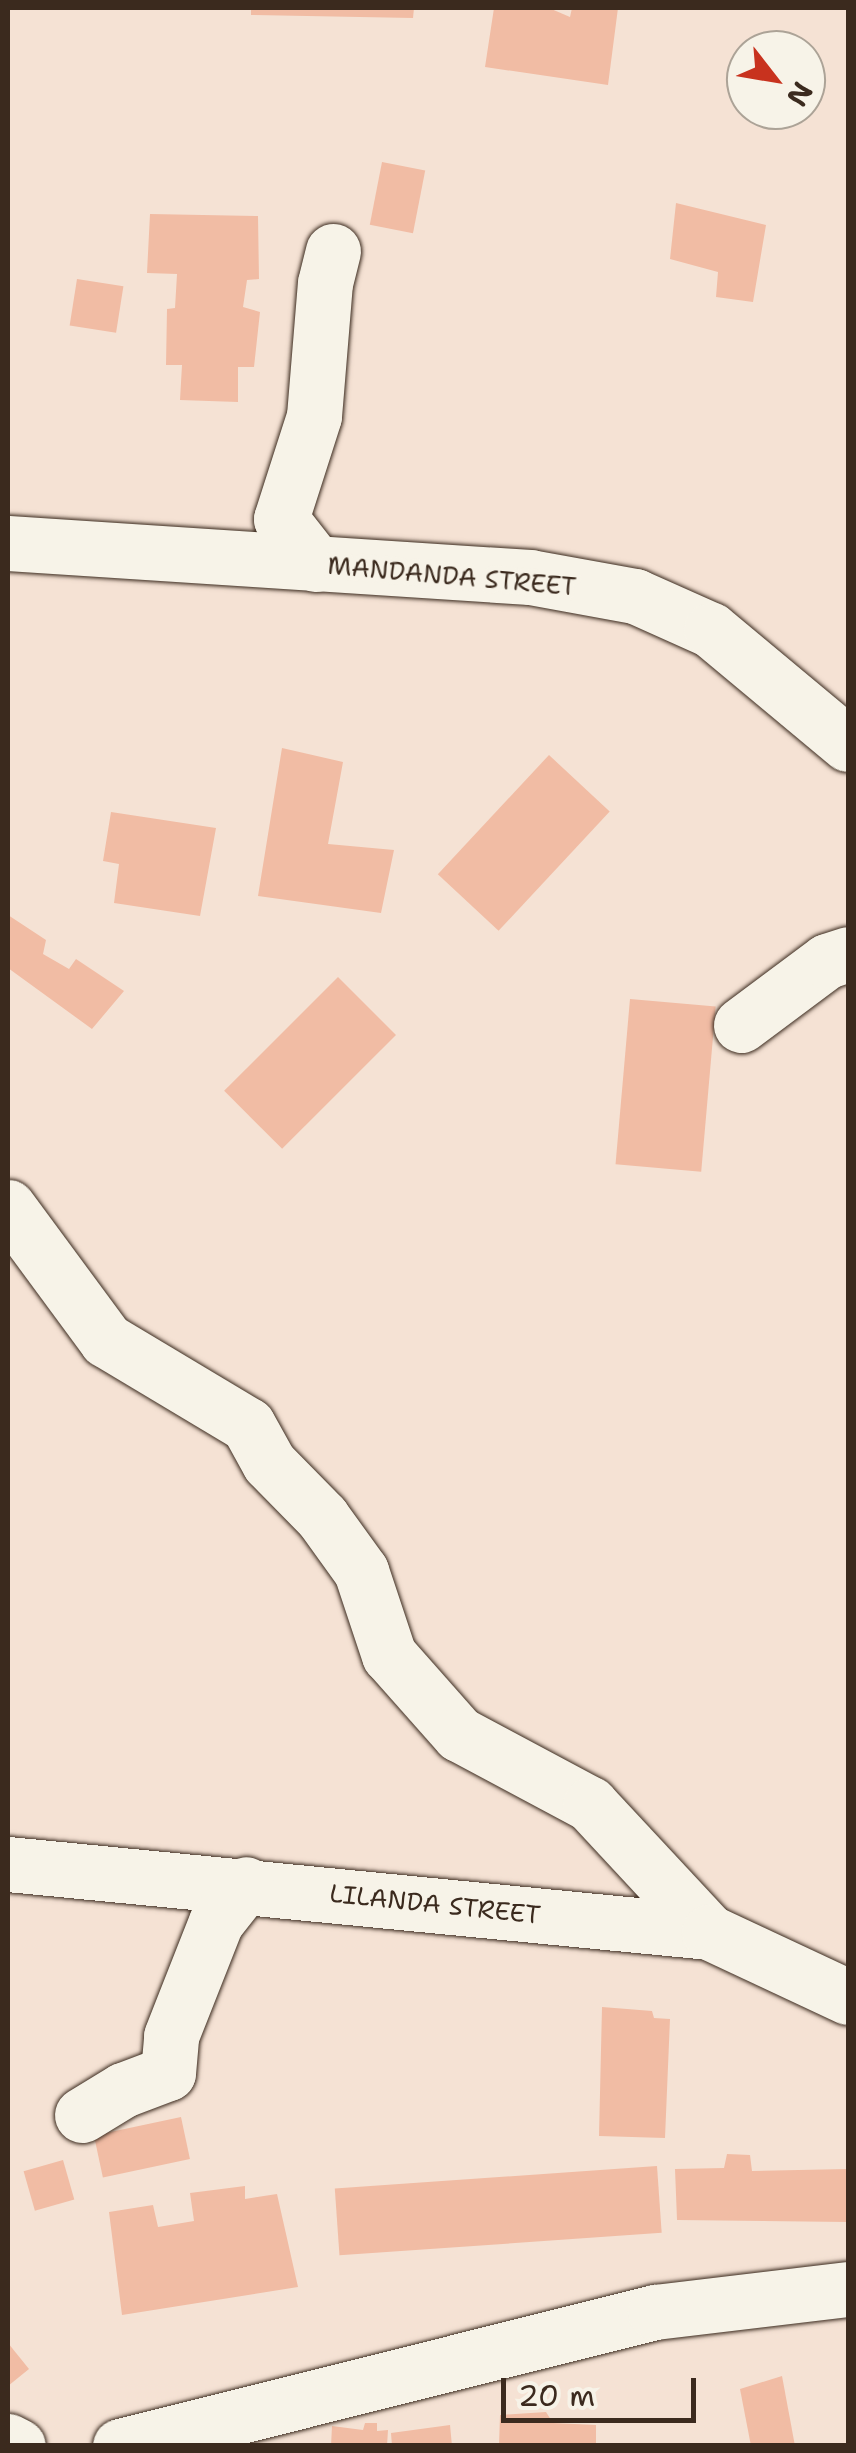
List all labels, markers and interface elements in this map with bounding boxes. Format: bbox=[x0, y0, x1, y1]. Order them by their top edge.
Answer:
north arrow bbox=[726, 30, 826, 130]
text: N bbox=[778, 75, 822, 114]
street label: MANDANDA STREET bbox=[326, 550, 578, 602]
street label: LILANDA STREET bbox=[328, 1878, 542, 1930]
scale bar bbox=[506, 2358, 701, 2420]
text: 20 m bbox=[518, 2375, 595, 2416]

